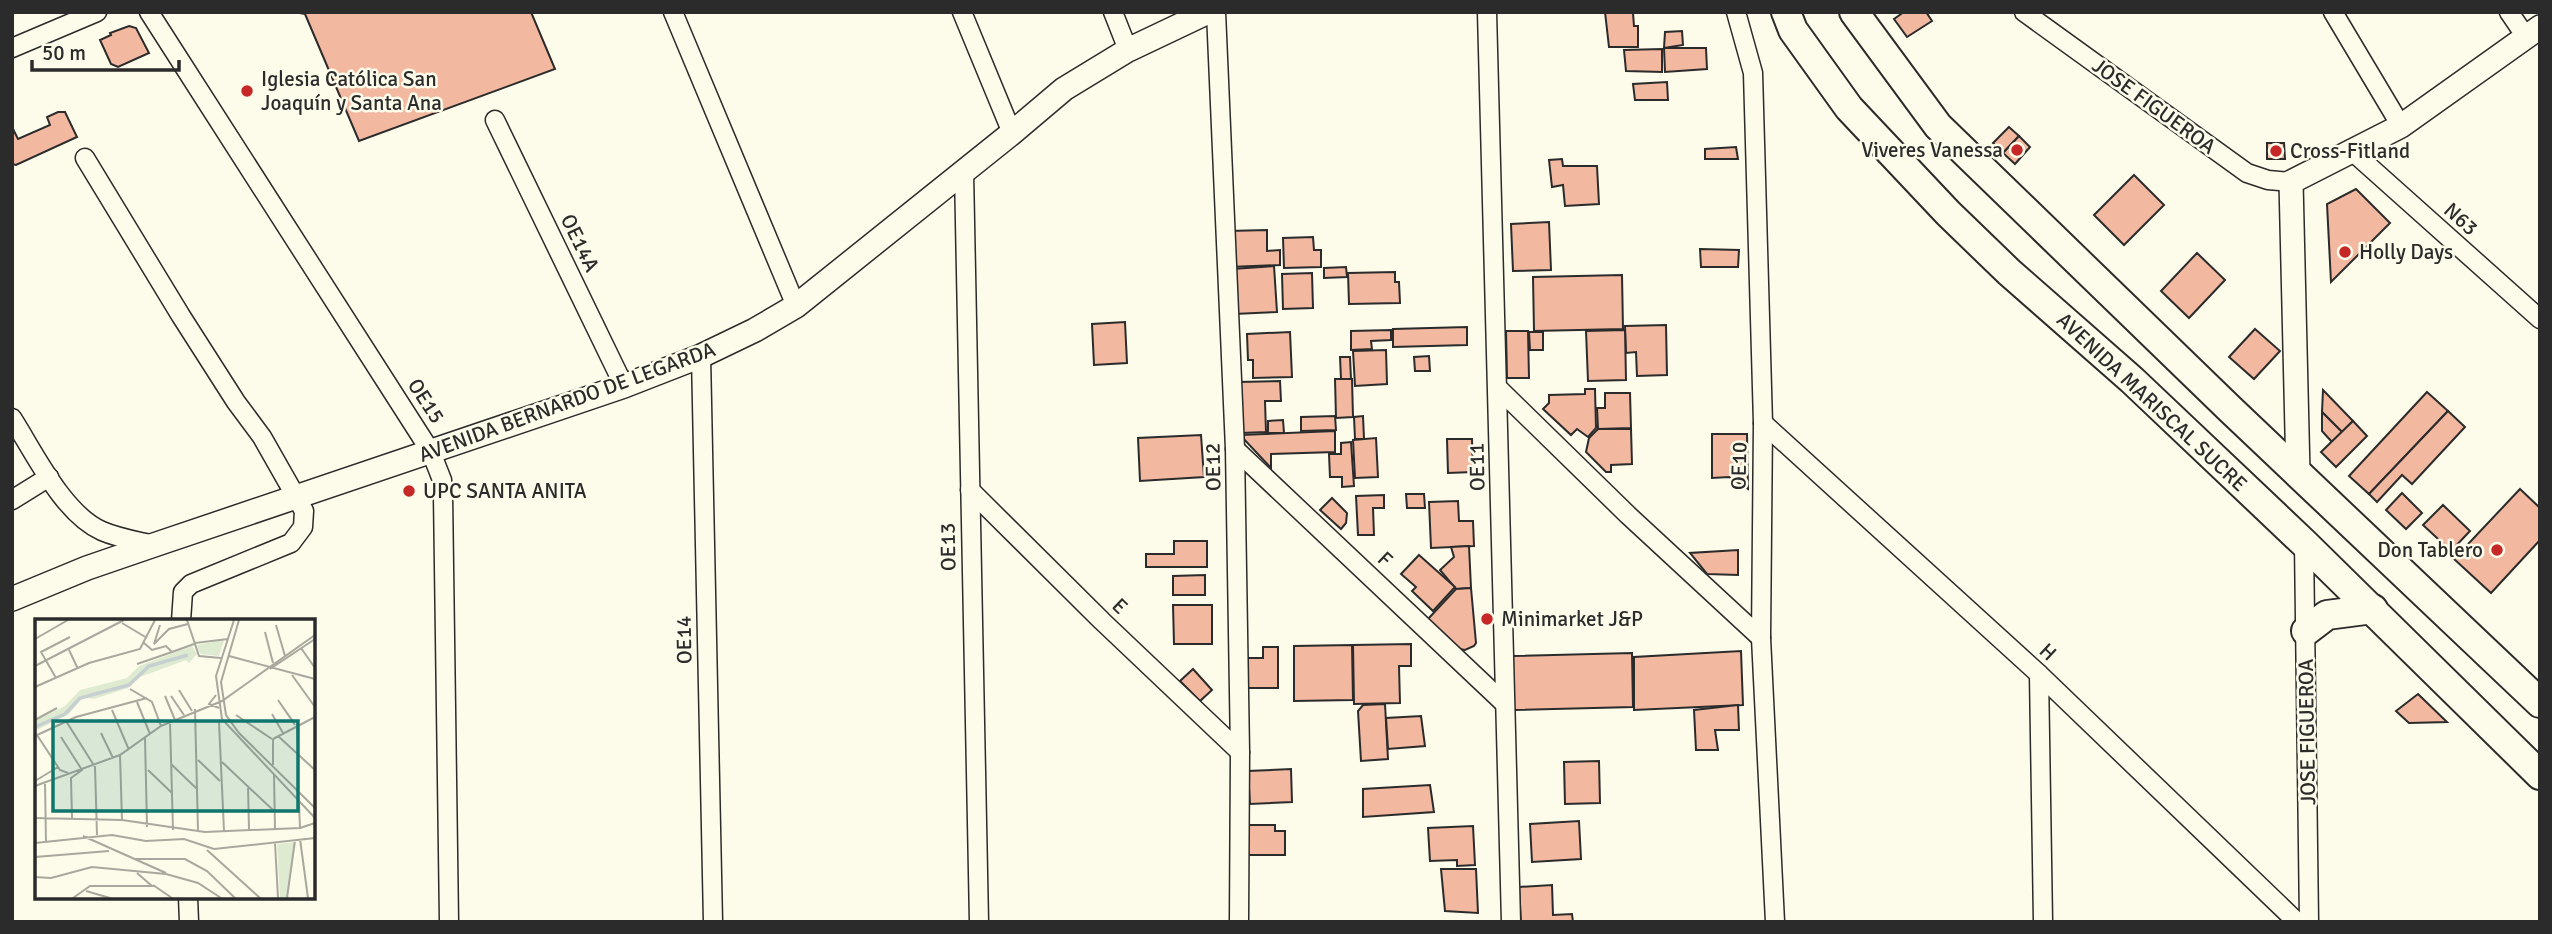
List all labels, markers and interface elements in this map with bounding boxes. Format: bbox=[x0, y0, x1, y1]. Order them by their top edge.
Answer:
scale bar bbox=[32, 28, 178, 72]
text: 50 m bbox=[42, 40, 86, 66]
street label: JOSE FIGUEROA bbox=[2087, 52, 2221, 160]
place label: Iglesia Católica San Joaquín y Santa Ana bbox=[261, 66, 442, 116]
marker: Iglesia Católica San Joaquín y Santa Ana bbox=[239, 83, 255, 99]
place label: Viveres Vanessa bbox=[1861, 137, 2003, 163]
place label: Cross-Fitland bbox=[2290, 138, 2410, 164]
marker: Viveres Vanessa bbox=[2009, 142, 2025, 158]
marker: Cross-Fitland bbox=[2268, 143, 2284, 159]
street label: N63 bbox=[2439, 197, 2483, 241]
street label: OE14A bbox=[555, 210, 605, 276]
place label: Holly Days bbox=[2359, 239, 2453, 265]
marker: Holly Days bbox=[2337, 244, 2353, 260]
street label: AVENIDA MARISCAL SUCRE bbox=[2051, 307, 2253, 497]
street label: AVENIDA BERNARDO DE LEGARDA bbox=[415, 336, 719, 468]
street label: OE15 bbox=[402, 374, 450, 428]
street label: OE10 bbox=[1726, 442, 1752, 490]
street label: OE12 bbox=[1200, 443, 1226, 491]
street label: OE11 bbox=[1464, 443, 1490, 491]
place label: UPC SANTA ANITA bbox=[423, 478, 587, 504]
marker: UPC SANTA ANITA bbox=[401, 483, 417, 499]
street label: OE13 bbox=[935, 523, 961, 571]
place label: Don Tablero bbox=[2377, 537, 2483, 563]
marker: Don Tablero bbox=[2489, 542, 2505, 558]
street label: F bbox=[1372, 546, 1398, 572]
street label: E bbox=[1107, 593, 1133, 619]
place label: Minimarket J&P bbox=[1501, 606, 1643, 632]
marker: Minimarket J&P bbox=[1479, 611, 1495, 627]
street label: OE14 bbox=[671, 616, 697, 664]
inset map bbox=[35, 619, 315, 899]
street label: H bbox=[2034, 638, 2062, 666]
street label: JOSE FIGUEROA bbox=[2293, 658, 2321, 805]

